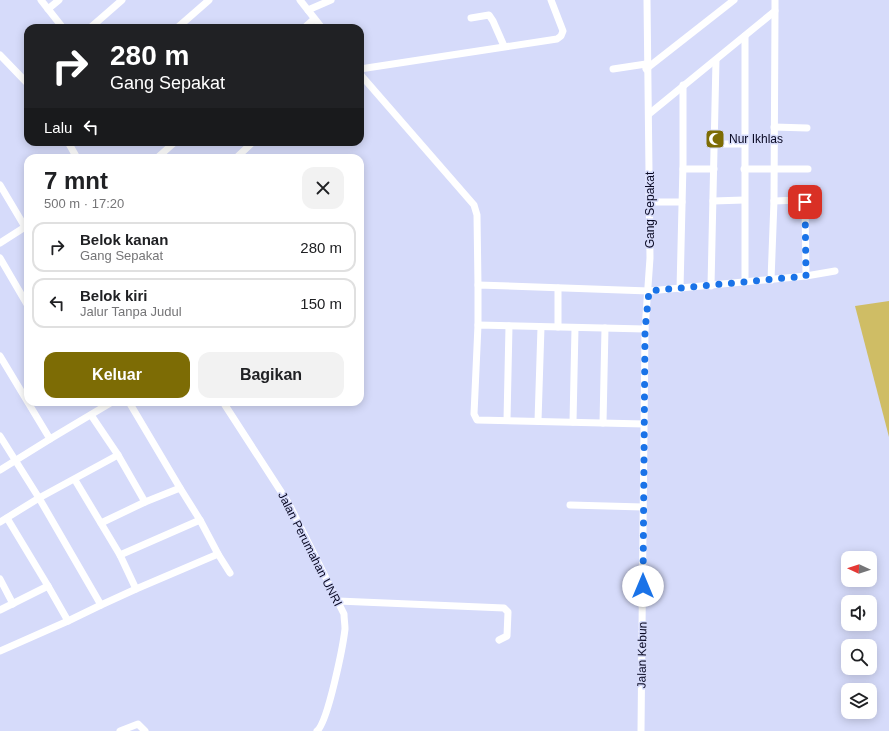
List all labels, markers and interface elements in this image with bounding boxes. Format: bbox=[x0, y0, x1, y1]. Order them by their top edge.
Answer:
icon: right bbox=[44, 40, 96, 92]
text: 280 m bbox=[110, 40, 189, 71]
text: Gang Sepakat bbox=[110, 73, 225, 93]
icon: left bbox=[80, 116, 102, 138]
text: Lalu bbox=[44, 119, 72, 136]
mosque icon: Nur Ikhlas bbox=[704, 128, 726, 150]
place label: Nur Ikhlas bbox=[729, 132, 783, 146]
text: 7 mnt bbox=[44, 167, 108, 194]
button: close bbox=[302, 167, 344, 209]
street label: Gang Sepakat bbox=[643, 171, 657, 248]
pin bbox=[788, 185, 822, 219]
icon: arrive bbox=[794, 191, 816, 213]
text: 500 m · 17:20 bbox=[44, 196, 124, 211]
text: Belok kanan bbox=[80, 231, 168, 248]
icon: right bbox=[46, 236, 68, 258]
text: 280 m bbox=[300, 239, 342, 256]
text: Gang Sepakat bbox=[80, 248, 163, 263]
text: Belok kiri bbox=[80, 287, 148, 304]
icon: left bbox=[46, 292, 68, 314]
text: 150 m bbox=[300, 295, 342, 312]
text: Jalur Tanpa Judul bbox=[80, 304, 182, 319]
button: Keluar bbox=[44, 352, 190, 398]
button: Bagikan bbox=[198, 352, 344, 398]
street label: Jalan Perumahan UNRI bbox=[275, 489, 345, 609]
north arrow bbox=[841, 551, 877, 587]
map controls bbox=[841, 551, 877, 719]
position arrow bbox=[622, 565, 664, 607]
button: sound bbox=[841, 595, 877, 631]
street label: Jalan Kebun bbox=[634, 622, 650, 688]
button: search bbox=[841, 639, 877, 675]
button: layers bbox=[841, 683, 877, 719]

